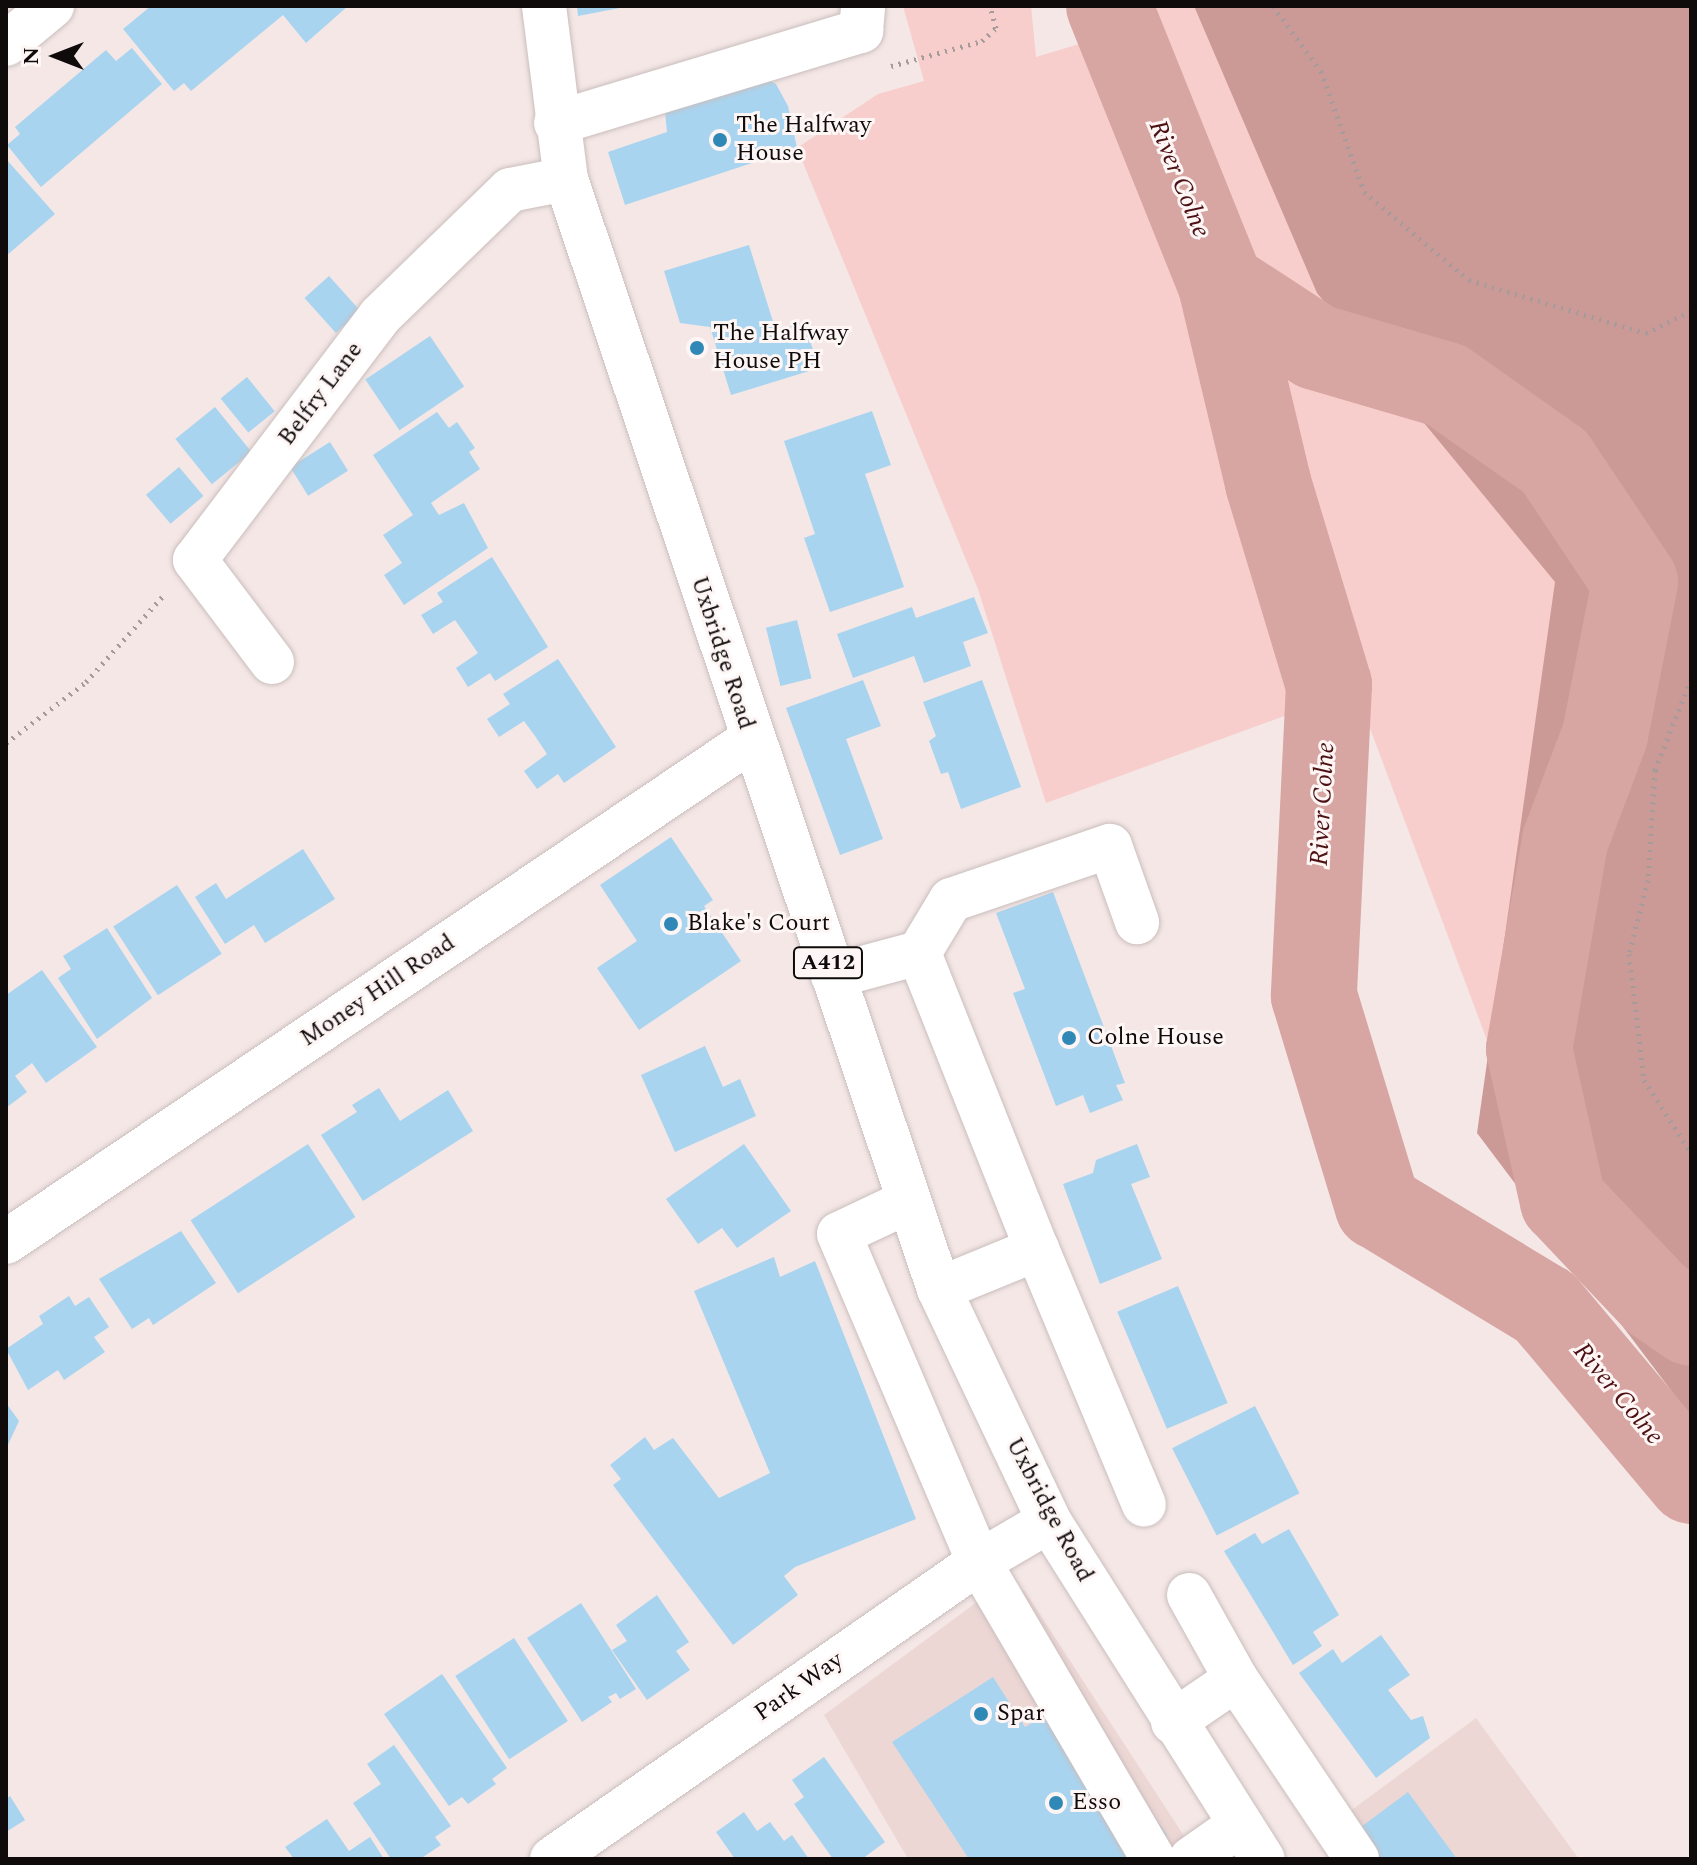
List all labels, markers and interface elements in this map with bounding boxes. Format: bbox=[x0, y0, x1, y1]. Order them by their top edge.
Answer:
north arrow bbox=[16, 16, 96, 96]
text: N bbox=[15, 47, 48, 65]
place label: The Halfway House bbox=[736, 112, 871, 168]
water label: River Colne bbox=[1141, 116, 1217, 242]
marker: The Halfway House bbox=[711, 131, 729, 149]
place label: The Halfway House PH bbox=[713, 320, 848, 376]
street label: Belfry Lane bbox=[273, 336, 369, 452]
marker: The Halfway House PH bbox=[688, 339, 706, 357]
street label: Uxbridge Road bbox=[684, 573, 760, 733]
water label: River Colne bbox=[1304, 741, 1342, 867]
place label: Blake's Court bbox=[687, 910, 830, 938]
marker: Blake's Court bbox=[662, 915, 680, 933]
street label: Money Hill Road bbox=[295, 929, 461, 1053]
road number: A412 bbox=[792, 945, 864, 981]
place label: Colne House bbox=[1087, 1024, 1224, 1052]
marker: Colne House bbox=[1058, 1027, 1080, 1049]
water label: River Colne bbox=[1566, 1337, 1670, 1451]
street label: Uxbridge Road bbox=[999, 1433, 1099, 1587]
street label: Park Way bbox=[749, 1646, 849, 1728]
place label: Spar bbox=[997, 1700, 1045, 1728]
marker: Spar bbox=[972, 1705, 990, 1723]
place label: Esso bbox=[1072, 1789, 1121, 1817]
marker: Esso bbox=[1047, 1794, 1065, 1812]

